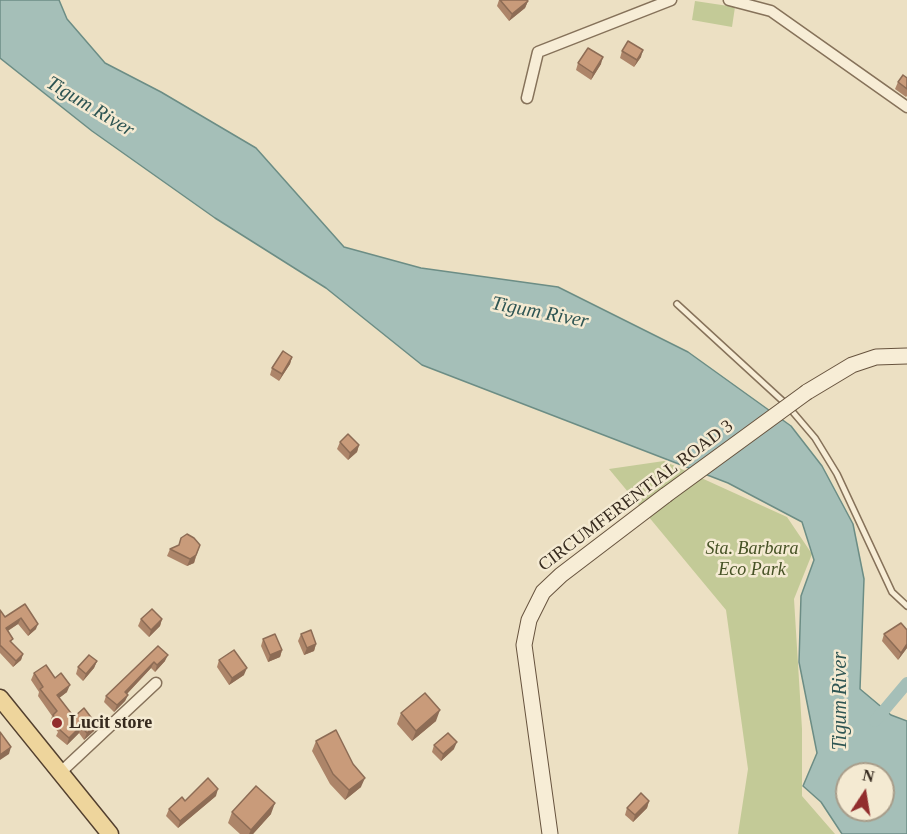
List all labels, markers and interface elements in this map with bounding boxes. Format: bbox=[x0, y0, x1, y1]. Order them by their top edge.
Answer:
water label: Tigum River bbox=[42, 71, 138, 143]
water label: Tigum River bbox=[489, 292, 591, 334]
street label: CIRCUMFERENTIAL ROAD 3 bbox=[534, 416, 738, 576]
park label: Sta. Barbara Eco Park bbox=[705, 538, 799, 580]
water label: Tigum River bbox=[829, 652, 853, 750]
place label: Lucit store bbox=[69, 712, 152, 734]
marker: Lucit store bbox=[50, 716, 64, 730]
north arrow bbox=[835, 762, 895, 822]
text: N bbox=[861, 766, 876, 785]

